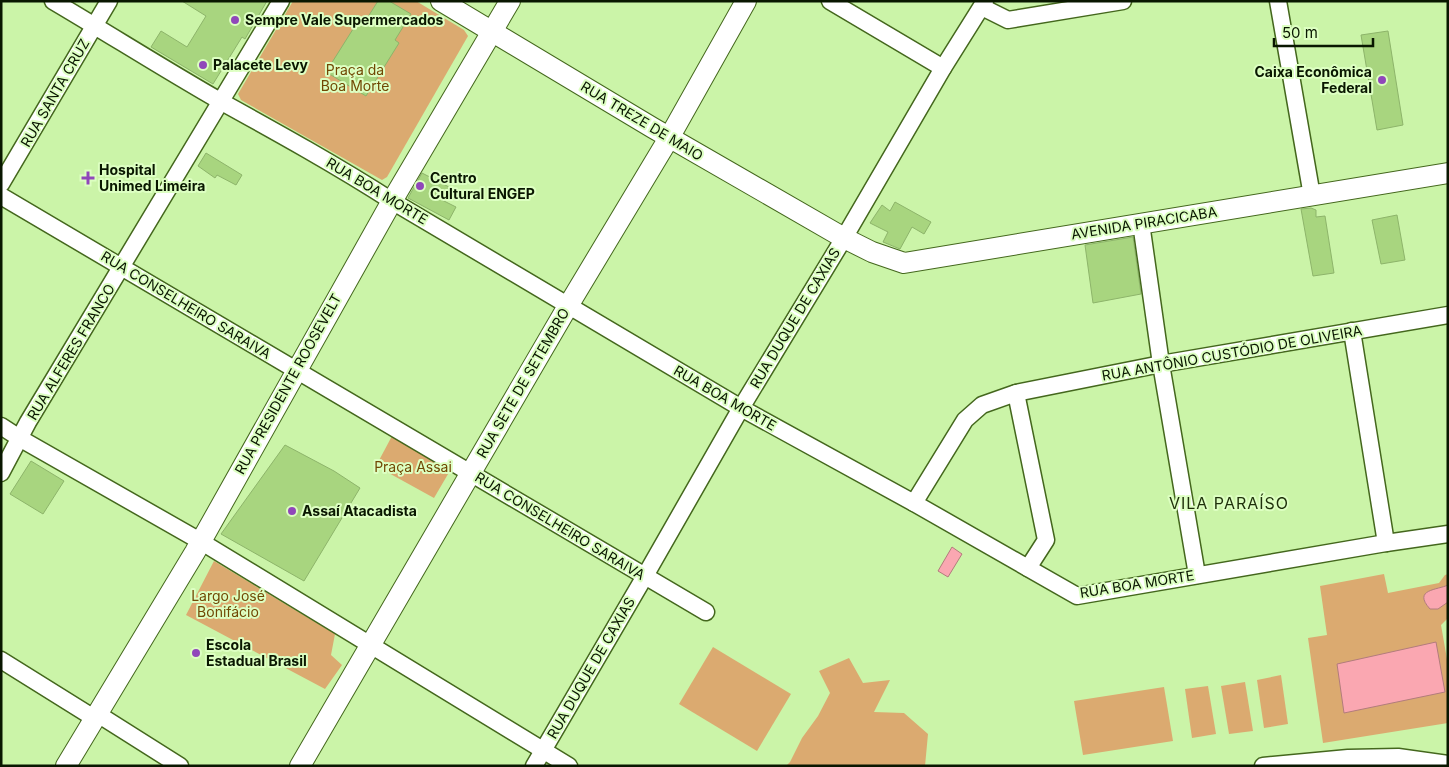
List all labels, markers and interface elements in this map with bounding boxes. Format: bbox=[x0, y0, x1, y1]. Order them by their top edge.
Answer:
place label: Sempre Vale Supermercados bbox=[245, 11, 444, 28]
marker: Sempre Vale Supermercados bbox=[229, 14, 241, 26]
scale bar bbox=[1274, 15, 1373, 47]
text: 50 m bbox=[1282, 23, 1318, 42]
street label: RUA SANTA CRUZ bbox=[17, 36, 92, 150]
place label: Palacete Levy bbox=[213, 56, 309, 73]
marker: Palacete Levy bbox=[197, 59, 209, 71]
park label: Praça da Boa Morte bbox=[321, 61, 389, 94]
place label: Caixa Econômica Federal bbox=[1254, 63, 1372, 96]
marker: Caixa Econômica Federal bbox=[1376, 74, 1388, 86]
street label: RUA TREZE DE MAIO bbox=[578, 77, 706, 164]
street label: RUA BOA MORTE bbox=[323, 154, 431, 228]
place label: Hospital Unimed Limeira bbox=[99, 161, 205, 194]
place label: Centro Cultural ENGEP bbox=[430, 169, 535, 202]
marker: Hospital Unimed Limeira bbox=[81, 171, 95, 185]
marker: Centro Cultural ENGEP bbox=[414, 180, 426, 192]
street label: AVENIDA PIRACICABA bbox=[1070, 203, 1218, 242]
street label: RUA DUQUE DE CAXIAS bbox=[746, 244, 843, 391]
street label: RUA CONSELHEIRO SARAIVA bbox=[98, 247, 275, 362]
street label: RUA ALFERES FRANCO bbox=[23, 281, 118, 423]
street label: RUA PRESIDENTE ROOSEVELT bbox=[231, 291, 344, 477]
street label: RUA SETE DE SETEMBRO bbox=[473, 305, 573, 461]
street label: RUA ANTÔNIO CUSTÓDIO DE OLIVEIRA bbox=[1100, 321, 1364, 384]
street label: RUA BOA MORTE bbox=[671, 361, 780, 434]
park label: Praça Assai bbox=[374, 458, 452, 475]
street label: RUA CONSELHEIRO SARAIVA bbox=[472, 468, 649, 583]
district label: VILA PARAÍSO bbox=[1169, 493, 1289, 513]
place label: Assaí Atacadista bbox=[302, 502, 417, 519]
marker: Assaí Atacadista bbox=[286, 505, 298, 517]
street label: RUA BOA MORTE bbox=[1079, 566, 1195, 601]
park label: Largo José Bonifácio bbox=[191, 587, 265, 620]
street label: RUA DUQUE DE CAXIAS bbox=[543, 594, 638, 742]
place label: Escola Estadual Brasil bbox=[206, 636, 307, 669]
marker: Escola Estadual Brasil bbox=[190, 647, 202, 659]

